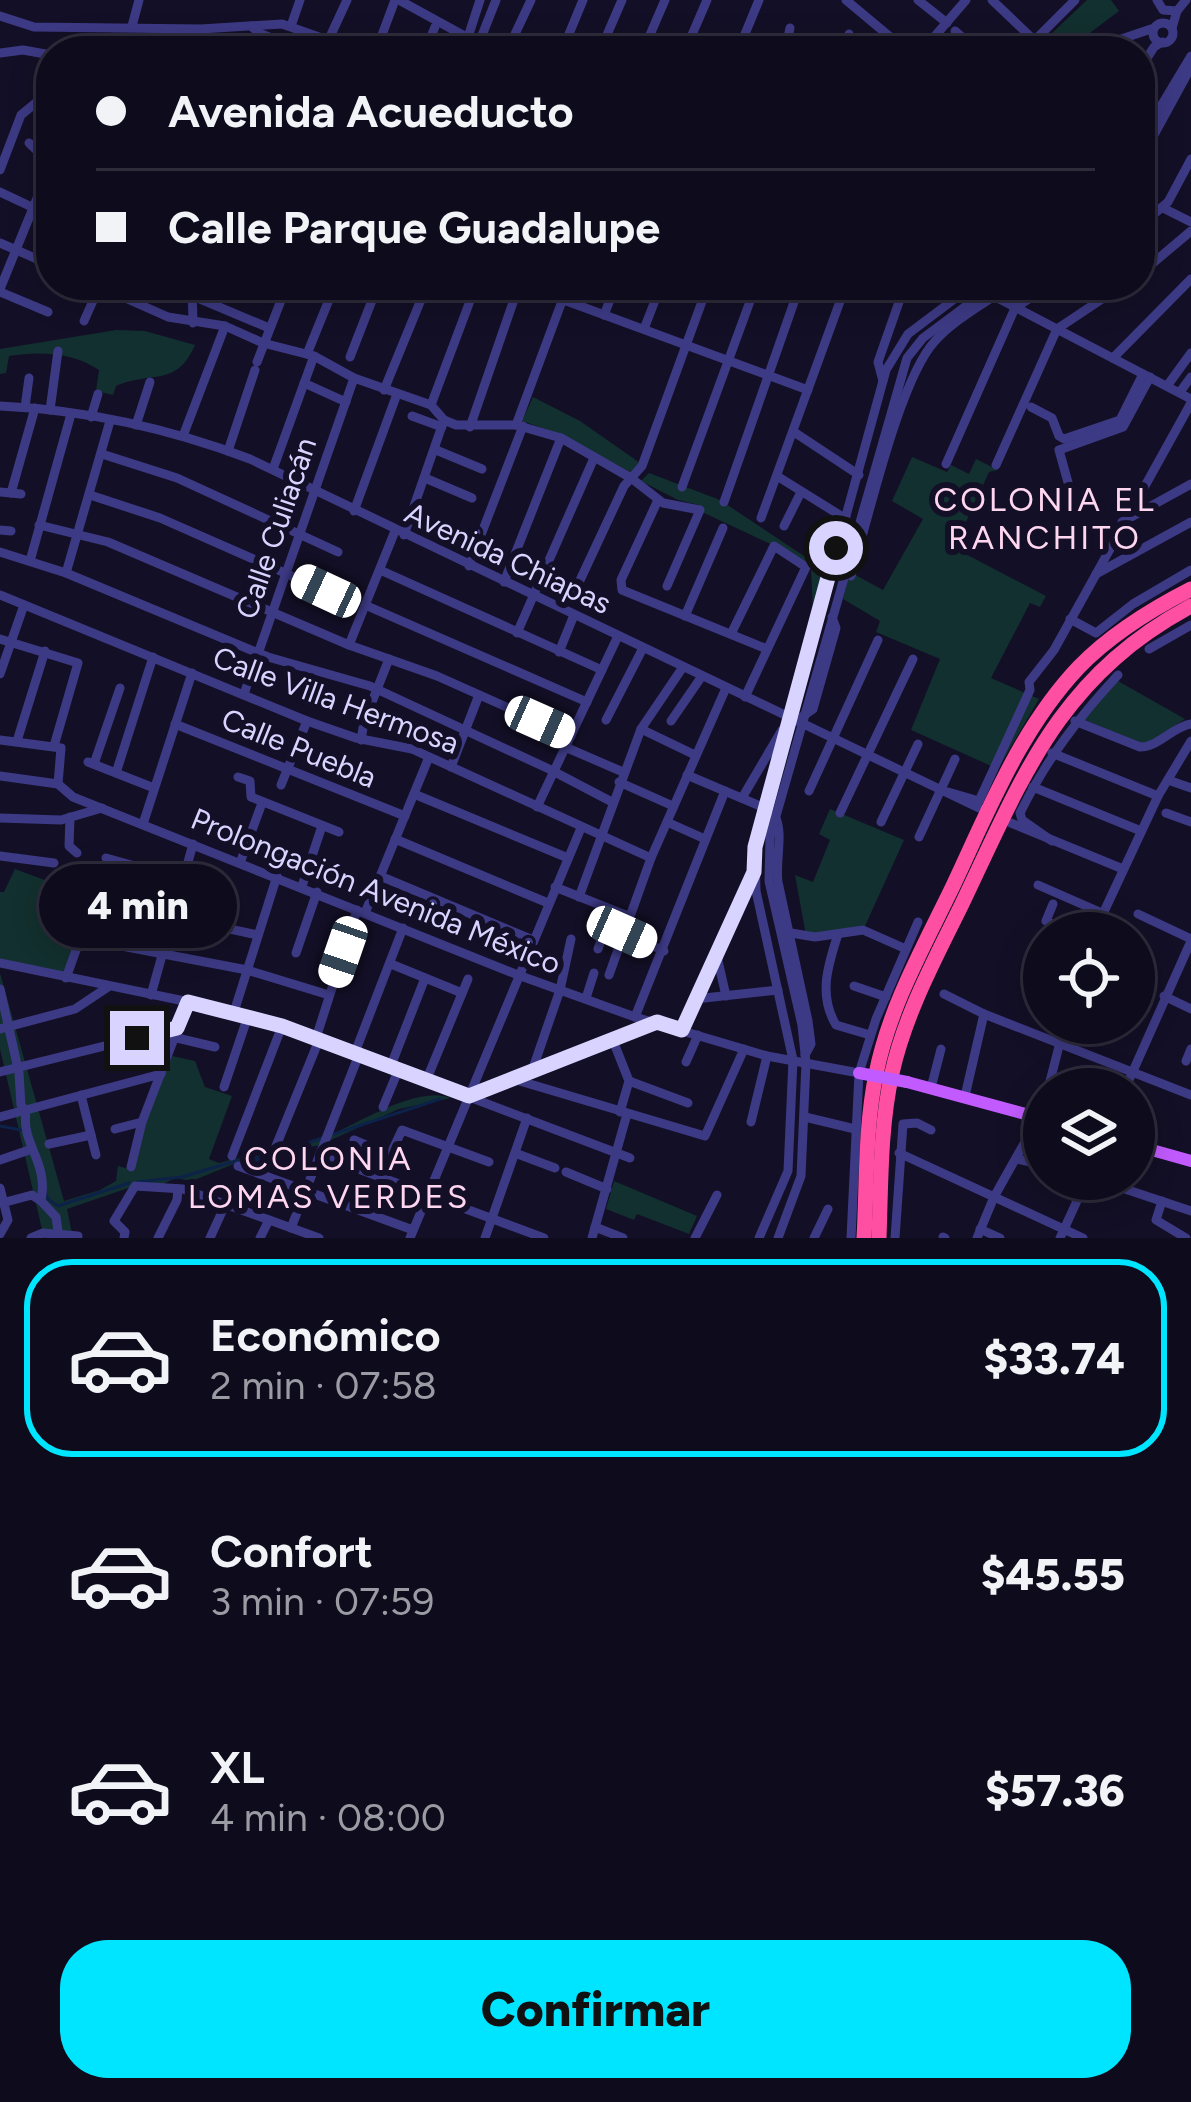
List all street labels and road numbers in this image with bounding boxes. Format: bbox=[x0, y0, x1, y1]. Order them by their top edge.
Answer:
street label: Calle Culiacán bbox=[228, 432, 324, 624]
street label: Avenida Chiapas bbox=[399, 494, 617, 622]
street label: Calle Villa Hermosa bbox=[208, 638, 464, 762]
street label: Calle Puebla bbox=[216, 700, 382, 796]
street label: Prolongación Avenida México bbox=[186, 800, 566, 982]

